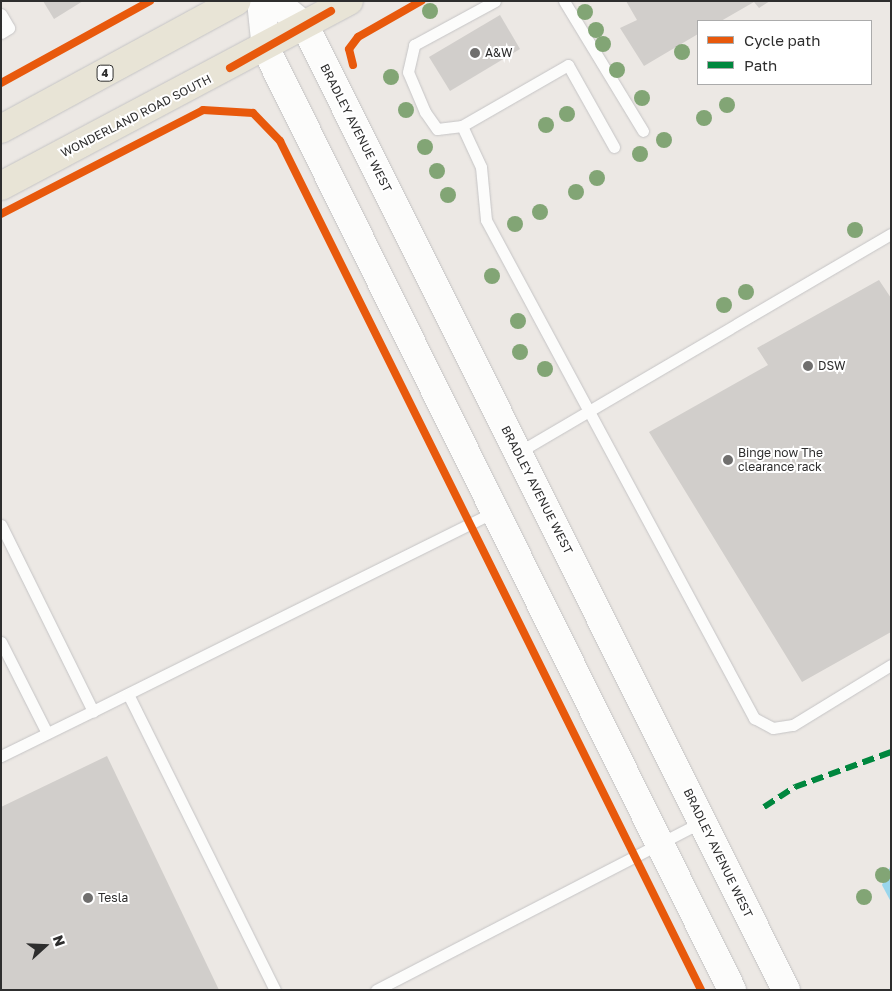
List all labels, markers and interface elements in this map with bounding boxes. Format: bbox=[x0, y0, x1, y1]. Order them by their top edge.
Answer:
legend bbox=[697, 20, 872, 85]
text: Cycle path bbox=[744, 31, 820, 49]
place label: A&W bbox=[485, 46, 513, 60]
marker: A&W bbox=[469, 47, 481, 59]
text: Path bbox=[744, 56, 777, 74]
street label: BRADLEY AVENUE WEST bbox=[317, 61, 395, 195]
road number: 4 bbox=[96, 64, 114, 82]
street label: WONDERLAND ROAD SOUTH bbox=[58, 72, 214, 160]
place label: DSW bbox=[818, 359, 845, 373]
marker: DSW bbox=[802, 360, 814, 372]
street label: BRADLEY AVENUE WEST bbox=[498, 423, 576, 557]
place label: Binge now The clearance rack bbox=[738, 446, 823, 474]
marker: Binge now The clearance rack bbox=[722, 454, 734, 466]
street label: BRADLEY AVENUE WEST bbox=[680, 786, 756, 920]
place label: Tesla bbox=[98, 891, 128, 905]
marker: Tesla bbox=[82, 892, 94, 904]
north arrow bbox=[20, 921, 70, 971]
text: N bbox=[50, 933, 69, 949]

